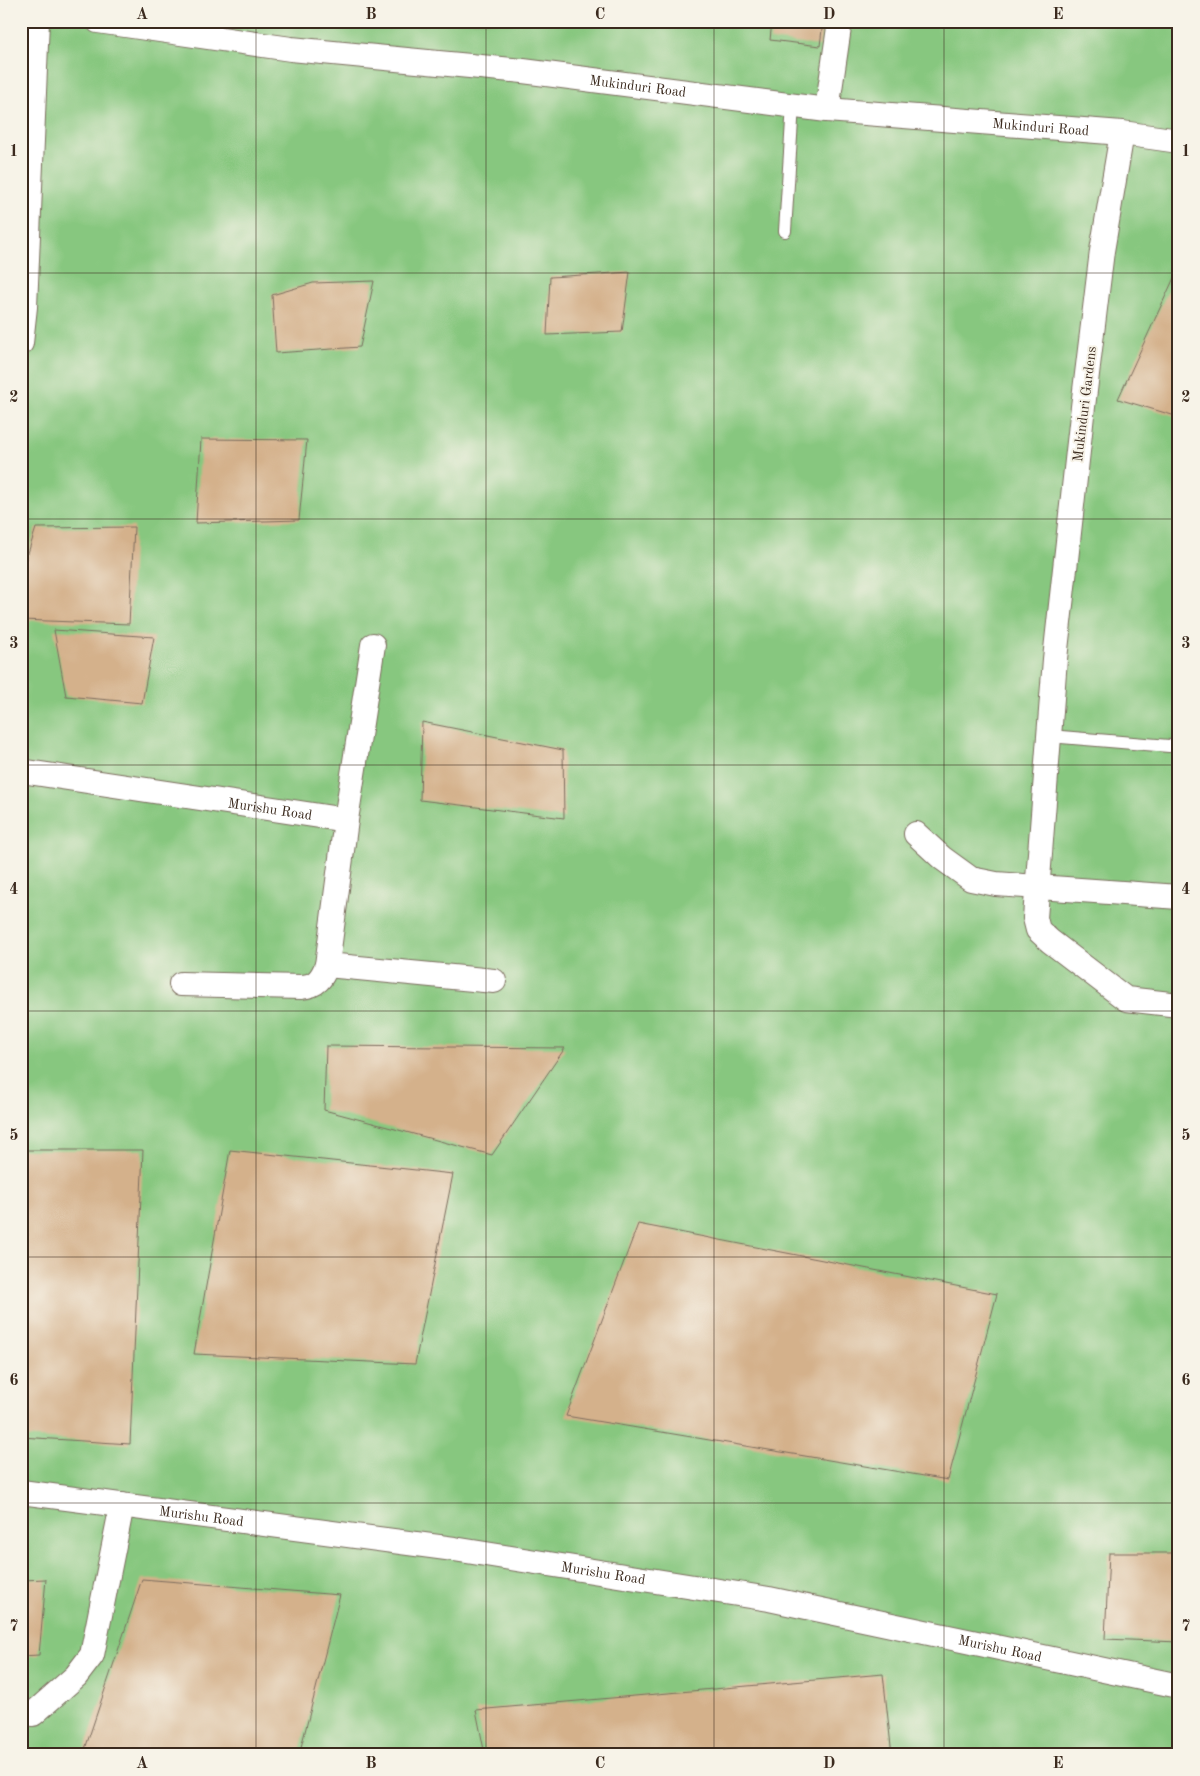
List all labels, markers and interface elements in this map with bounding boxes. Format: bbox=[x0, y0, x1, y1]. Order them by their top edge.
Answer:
text: A bbox=[136, 7, 148, 23]
text: B bbox=[365, 7, 377, 23]
text: C bbox=[595, 7, 605, 23]
text: D bbox=[823, 7, 835, 23]
text: E bbox=[1052, 7, 1064, 23]
street label: Mukinduri Road bbox=[589, 74, 687, 100]
street label: Mukinduri Road bbox=[992, 117, 1090, 138]
text: 1 bbox=[9, 144, 19, 160]
text: 1 bbox=[1181, 144, 1191, 160]
street label: Mukinduri Gardens bbox=[1071, 346, 1099, 463]
text: 2 bbox=[9, 390, 19, 406]
text: 2 bbox=[1181, 390, 1191, 406]
text: 3 bbox=[9, 636, 19, 652]
text: 3 bbox=[1181, 636, 1191, 652]
street label: Murishu Road bbox=[227, 796, 313, 823]
text: 4 bbox=[9, 882, 19, 898]
text: 4 bbox=[1181, 882, 1191, 898]
text: 5 bbox=[9, 1128, 19, 1144]
text: 5 bbox=[1181, 1128, 1191, 1144]
text: 6 bbox=[9, 1373, 19, 1389]
text: 6 bbox=[1181, 1373, 1191, 1389]
street label: Murishu Road bbox=[158, 1504, 244, 1529]
street label: Murishu Road bbox=[560, 1560, 646, 1587]
text: 7 bbox=[9, 1619, 19, 1635]
text: 7 bbox=[1181, 1619, 1191, 1635]
street label: Murishu Road bbox=[957, 1633, 1043, 1665]
text: A bbox=[136, 1756, 148, 1772]
text: B bbox=[365, 1756, 377, 1772]
text: C bbox=[595, 1756, 605, 1772]
text: D bbox=[823, 1756, 835, 1772]
text: E bbox=[1052, 1756, 1064, 1772]

